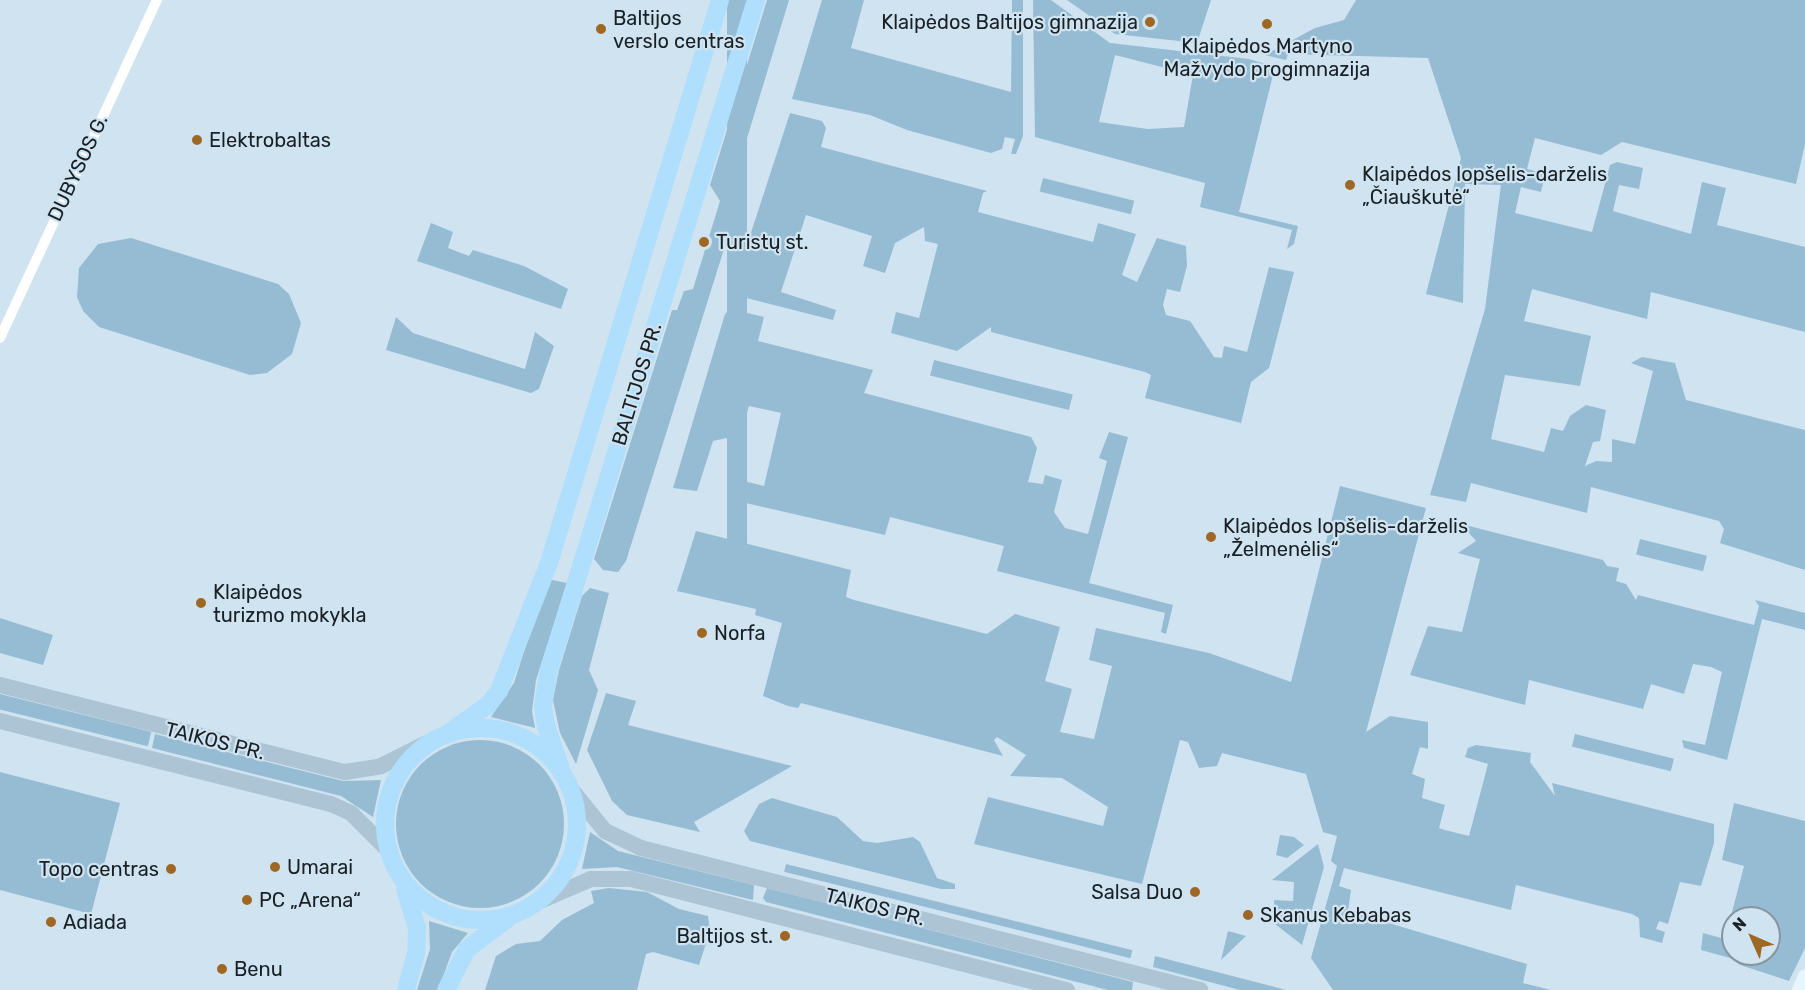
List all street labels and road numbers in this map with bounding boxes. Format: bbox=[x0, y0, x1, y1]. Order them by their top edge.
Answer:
street label: DUBYSOS G. bbox=[43, 111, 113, 225]
street label: BALTIJOS PR. bbox=[607, 320, 667, 448]
street label: TAIKOS PR. bbox=[163, 717, 267, 765]
street label: TAIKOS PR. bbox=[823, 883, 927, 931]

